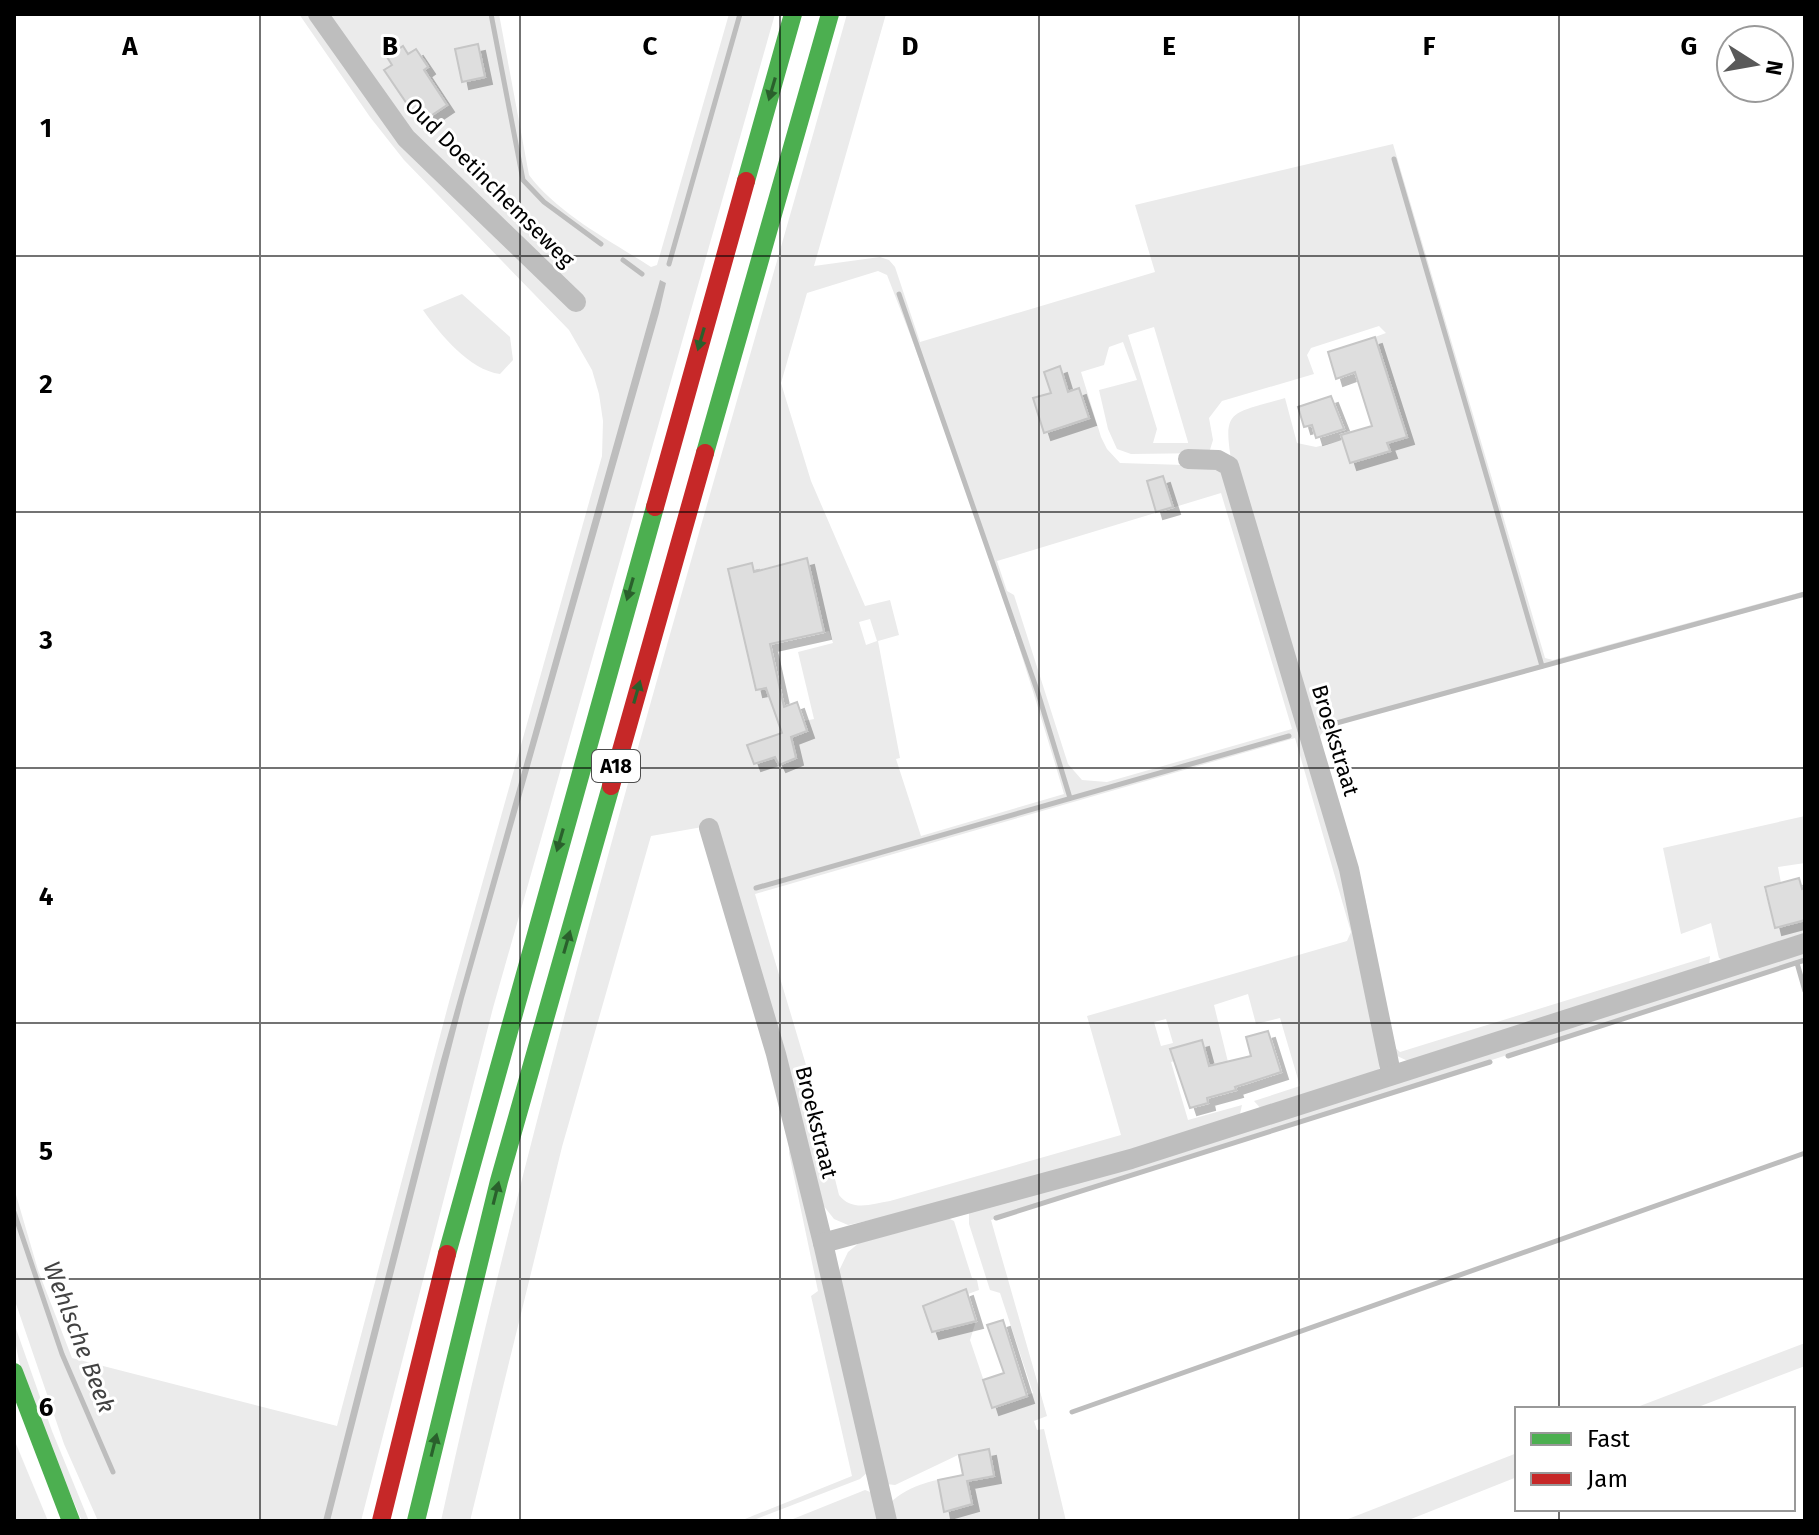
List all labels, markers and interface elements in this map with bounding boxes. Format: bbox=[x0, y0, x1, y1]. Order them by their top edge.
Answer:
north arrow bbox=[1715, 24, 1795, 104]
text: A bbox=[121, 31, 138, 62]
text: B bbox=[382, 31, 398, 62]
text: C bbox=[643, 31, 658, 62]
text: D bbox=[902, 31, 919, 62]
text: E bbox=[1162, 31, 1176, 62]
text: F bbox=[1423, 31, 1436, 62]
text: G bbox=[1681, 31, 1697, 62]
text: N bbox=[1759, 58, 1789, 77]
one-way arrow bbox=[765, 77, 777, 102]
street label: Oud Doetinchemseweg bbox=[399, 92, 580, 273]
text: 1 bbox=[40, 113, 52, 144]
one-way arrow bbox=[694, 328, 707, 352]
text: 2 bbox=[39, 369, 53, 400]
one-way arrow bbox=[623, 578, 636, 602]
text: 3 bbox=[38, 625, 53, 656]
one-way arrow bbox=[631, 680, 644, 704]
street label: Broekstraat bbox=[1306, 681, 1365, 799]
road number: A18 bbox=[592, 750, 640, 782]
one-way arrow bbox=[553, 827, 565, 852]
text: 4 bbox=[39, 881, 54, 912]
one-way arrow bbox=[561, 930, 573, 955]
street label: Broekstraat bbox=[790, 1063, 844, 1181]
text: 5 bbox=[39, 1136, 53, 1167]
one-way arrow bbox=[491, 1180, 503, 1205]
water label: Wehlsche Beek bbox=[37, 1257, 121, 1417]
text: 6 bbox=[39, 1392, 54, 1423]
legend bbox=[1515, 1407, 1795, 1511]
text: Fast bbox=[1587, 1425, 1630, 1453]
one-way arrow bbox=[429, 1433, 441, 1458]
text: Jam bbox=[1587, 1465, 1628, 1493]

